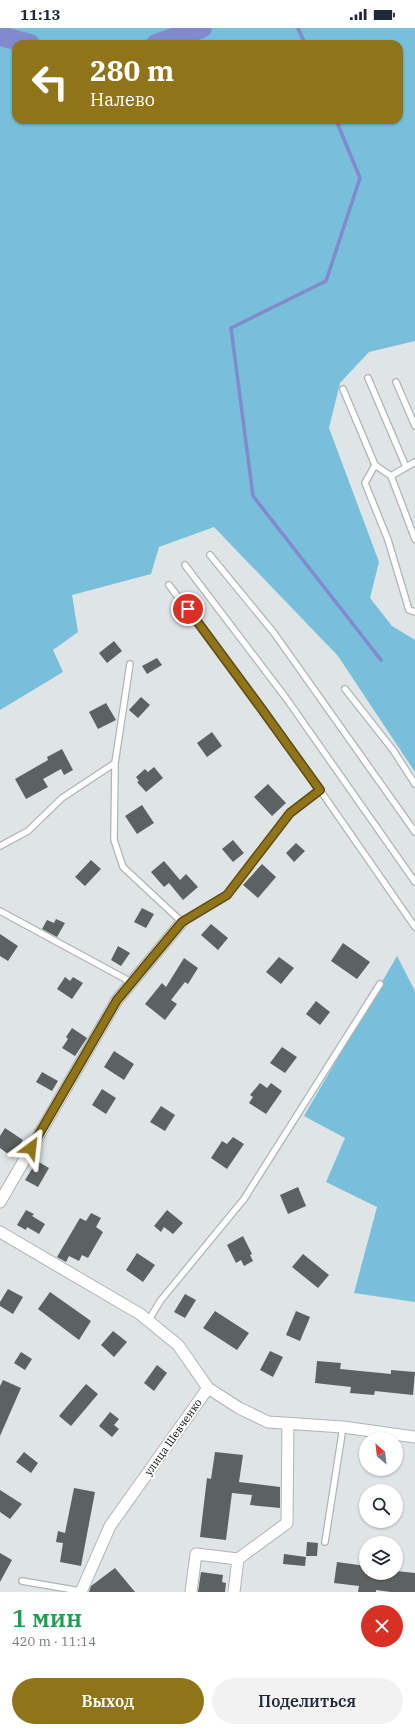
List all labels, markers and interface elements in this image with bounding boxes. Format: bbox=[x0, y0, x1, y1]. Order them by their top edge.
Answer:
text: 11:13 bbox=[20, 5, 61, 24]
text: 280 m bbox=[90, 52, 174, 89]
icon: left bbox=[24, 56, 76, 108]
text: Налево bbox=[90, 88, 155, 111]
pin bbox=[171, 592, 205, 626]
icon: arrive bbox=[177, 598, 199, 620]
position arrow bbox=[10, 1127, 52, 1169]
street label: улица Шевченко bbox=[141, 1396, 205, 1478]
north arrow bbox=[359, 1432, 403, 1476]
map controls bbox=[359, 1432, 403, 1580]
button: search bbox=[359, 1484, 403, 1528]
button: layers bbox=[359, 1536, 403, 1580]
text: 1 мин bbox=[12, 1602, 82, 1634]
button: close bbox=[361, 1605, 403, 1647]
text: 420 m · 11:14 bbox=[12, 1633, 96, 1650]
button: Выход bbox=[12, 1678, 204, 1724]
button: Поделиться bbox=[212, 1678, 403, 1724]

